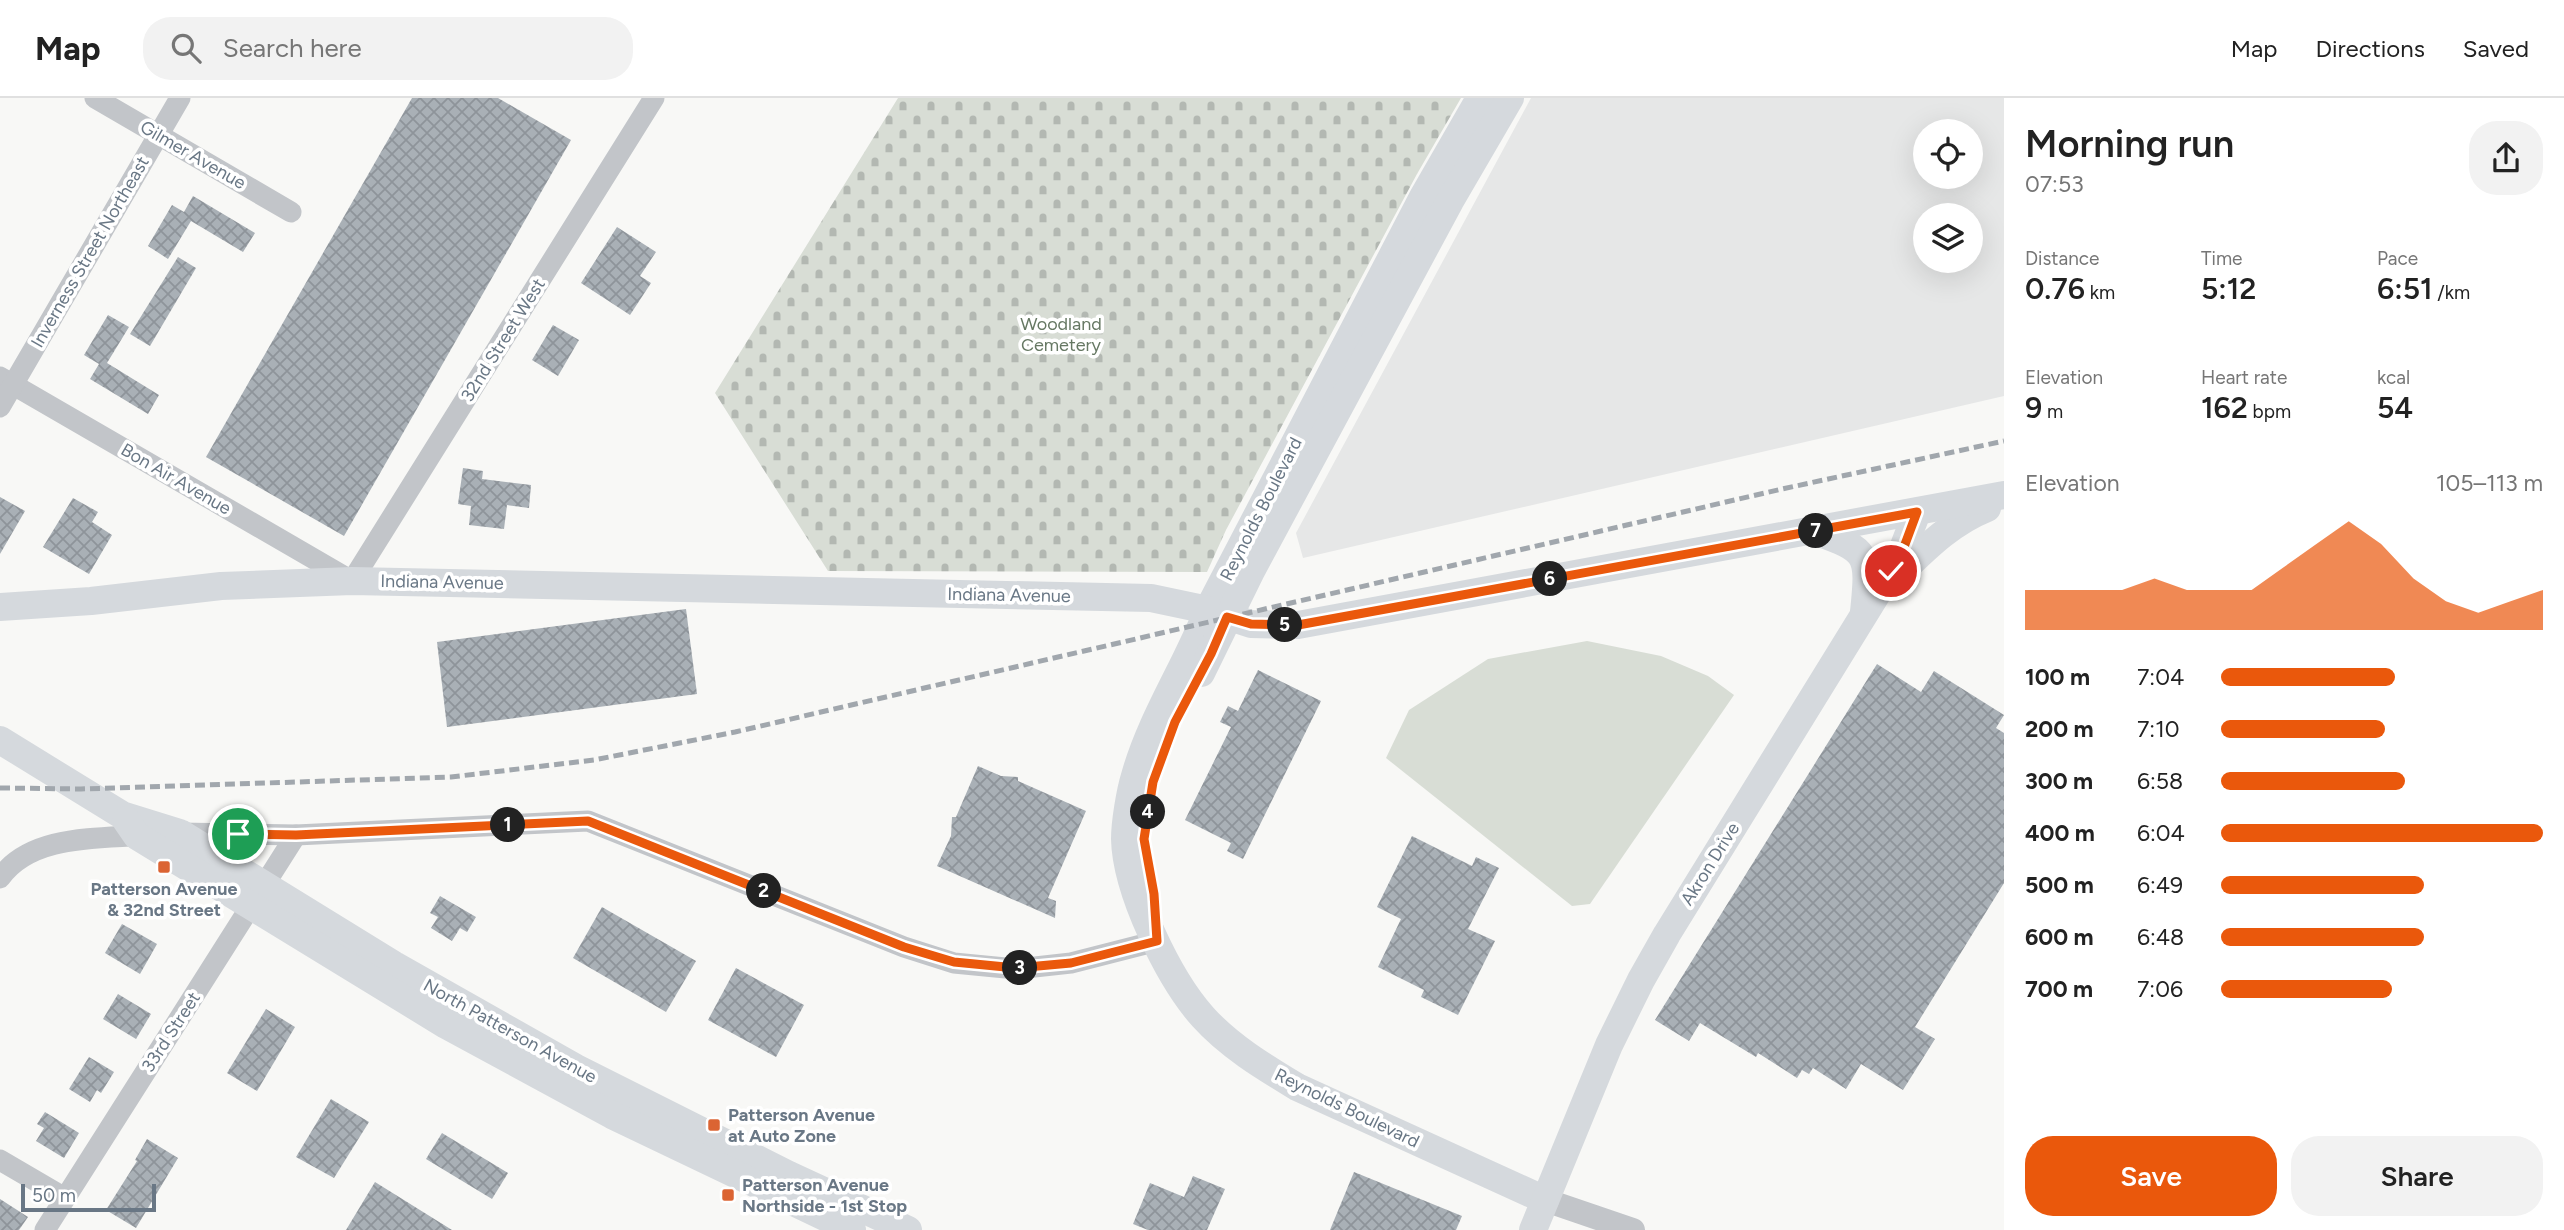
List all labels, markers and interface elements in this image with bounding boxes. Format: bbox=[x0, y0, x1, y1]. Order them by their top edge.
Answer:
search box bbox=[143, 17, 633, 80]
text: Map bbox=[35, 29, 101, 68]
icon: search bbox=[167, 29, 205, 67]
text: Search here bbox=[223, 32, 362, 64]
text: Map bbox=[2231, 34, 2277, 63]
text: Directions bbox=[2315, 34, 2425, 63]
text: Saved bbox=[2463, 34, 2529, 63]
street label: Gilmer Avenue bbox=[136, 116, 250, 194]
map controls bbox=[1913, 119, 1983, 273]
button: locate bbox=[1913, 119, 1983, 189]
text: Morning run bbox=[2025, 121, 2234, 167]
button: share bbox=[2469, 121, 2543, 195]
street label: Inverness Street Northeast bbox=[26, 152, 154, 352]
text: 07:53 bbox=[2025, 170, 2084, 198]
button: layers bbox=[1913, 203, 1983, 273]
text: Distance bbox=[2025, 247, 2099, 270]
text: Time bbox=[2201, 247, 2242, 270]
text: Pace bbox=[2377, 247, 2418, 270]
text: 0.76 bbox=[2025, 270, 2085, 307]
text: 5:12 bbox=[2201, 270, 2257, 307]
text: 6:51 bbox=[2377, 270, 2433, 307]
street label: 32nd Street West bbox=[456, 274, 550, 406]
text: km bbox=[2085, 281, 2115, 304]
text: /km bbox=[2433, 281, 2470, 304]
park label: Woodland Cemetery bbox=[1020, 313, 1102, 356]
text: Elevation bbox=[2025, 366, 2103, 389]
text: Heart rate bbox=[2201, 366, 2287, 389]
text: kcal bbox=[2377, 366, 2410, 389]
text: 9 bbox=[2025, 389, 2042, 426]
text: 162 bbox=[2201, 389, 2248, 426]
text: 54 bbox=[2377, 389, 2413, 426]
text: m bbox=[2042, 400, 2063, 423]
text: bpm bbox=[2248, 400, 2291, 423]
street label: Reynolds Boulevard bbox=[1215, 434, 1307, 584]
street label: Bon Air Avenue bbox=[117, 439, 235, 520]
text: Elevation bbox=[2025, 469, 2120, 497]
text: 105–113 m bbox=[2436, 469, 2543, 497]
pin: 7 bbox=[1798, 514, 1834, 548]
text: 7 bbox=[1810, 519, 1821, 542]
pin bbox=[1861, 541, 1921, 601]
icon: check bbox=[1872, 552, 1910, 590]
pin: 6 bbox=[1532, 561, 1568, 596]
text: 6 bbox=[1544, 567, 1555, 590]
street label: Indiana Avenue bbox=[380, 570, 504, 594]
street label: Indiana Avenue bbox=[947, 583, 1071, 607]
pin: 5 bbox=[1268, 608, 1302, 642]
text: 5 bbox=[1279, 613, 1290, 636]
text: 100 m bbox=[2025, 663, 2090, 691]
text: 7:04 bbox=[2137, 663, 2184, 691]
text: 200 m bbox=[2025, 715, 2094, 743]
text: 7:10 bbox=[2137, 715, 2179, 743]
text: 300 m bbox=[2025, 767, 2093, 795]
text: 6:58 bbox=[2137, 767, 2183, 795]
pin: 4 bbox=[1130, 794, 1166, 830]
text: 4 bbox=[1141, 800, 1154, 823]
pin bbox=[208, 804, 268, 864]
pin: 1 bbox=[490, 808, 526, 842]
text: 1 bbox=[503, 813, 512, 836]
icon: arrive bbox=[219, 815, 257, 853]
street label: Akron Drive bbox=[1676, 818, 1744, 910]
text: 400 m bbox=[2025, 819, 2095, 847]
text: 6:04 bbox=[2137, 819, 2185, 847]
marker: Patterson Avenue & 32nd Street bbox=[156, 859, 172, 875]
text: 500 m bbox=[2025, 871, 2094, 899]
text: 6:49 bbox=[2137, 871, 2183, 899]
pin: 2 bbox=[746, 874, 782, 908]
place label: Patterson Avenue & 32nd Street bbox=[91, 878, 237, 921]
text: 2 bbox=[758, 879, 769, 902]
text: 600 m bbox=[2025, 923, 2094, 951]
text: 6:48 bbox=[2137, 923, 2184, 951]
pin: 3 bbox=[1002, 950, 1038, 986]
text: 3 bbox=[1014, 956, 1025, 979]
street label: North Patterson Avenue bbox=[419, 974, 601, 1088]
text: 700 m bbox=[2025, 975, 2093, 1003]
text: 7:06 bbox=[2137, 975, 2183, 1003]
street label: 33rd Street bbox=[137, 988, 205, 1076]
street label: Reynolds Boulevard bbox=[1271, 1063, 1423, 1153]
place label: Patterson Avenue at Auto Zone bbox=[728, 1104, 875, 1147]
marker: Patterson Avenue at Auto Zone bbox=[706, 1117, 722, 1133]
button: Save bbox=[2025, 1136, 2277, 1216]
button: Share bbox=[2291, 1136, 2543, 1216]
place label: Patterson Avenue Northside - 1st Stop bbox=[742, 1174, 907, 1217]
scale bar bbox=[21, 1181, 156, 1213]
text: 50 m bbox=[32, 1184, 76, 1207]
marker: Patterson Avenue Northside - 1st Stop bbox=[720, 1187, 736, 1203]

